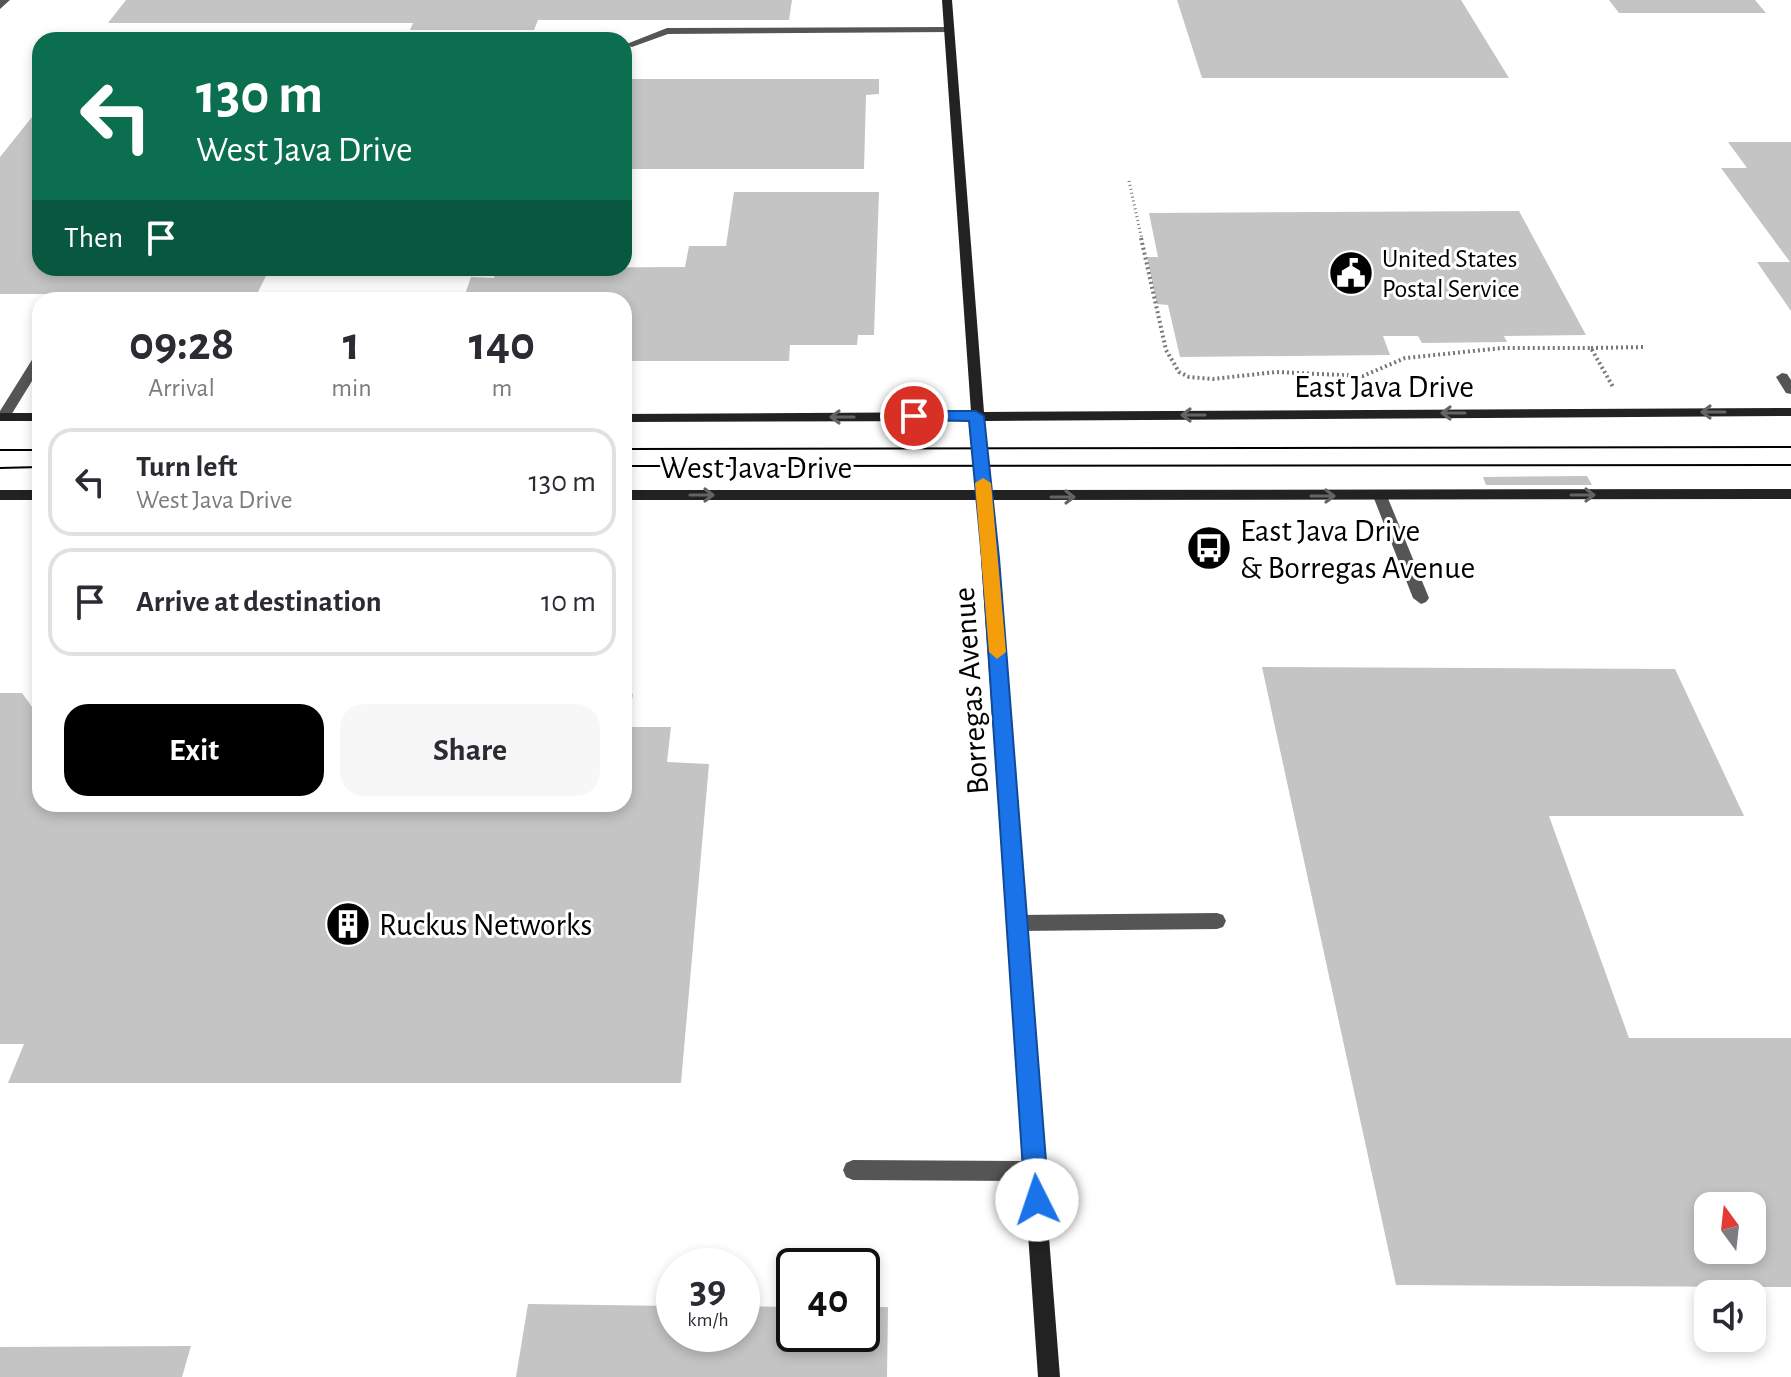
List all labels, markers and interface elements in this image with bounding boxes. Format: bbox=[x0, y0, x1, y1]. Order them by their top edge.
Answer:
icon: left bbox=[64, 64, 168, 168]
text: 130 m bbox=[196, 67, 323, 123]
text: West Java Drive bbox=[196, 132, 413, 168]
icon: arrive bbox=[139, 216, 183, 260]
text: Then bbox=[64, 223, 123, 253]
place label: United States Postal Service bbox=[1382, 246, 1520, 302]
public building icon: United States Postal Service bbox=[1327, 249, 1375, 297]
text: 09:28 bbox=[129, 321, 234, 369]
text: 1 bbox=[343, 321, 360, 369]
text: 140 bbox=[469, 321, 535, 369]
street label: East Java Drive bbox=[1294, 371, 1474, 403]
text: Arrival bbox=[148, 375, 215, 401]
text: min bbox=[331, 375, 372, 401]
text: m bbox=[491, 375, 512, 401]
pin bbox=[880, 382, 948, 450]
icon: arrive bbox=[892, 394, 936, 438]
one-way arrow bbox=[1700, 404, 1727, 420]
one-way arrow bbox=[1440, 405, 1467, 421]
one-way arrow bbox=[1180, 407, 1207, 423]
one-way arrow bbox=[829, 409, 856, 425]
text: Turn left bbox=[136, 452, 237, 482]
street label: West Java Drive bbox=[660, 452, 852, 484]
icon: left bbox=[68, 460, 112, 504]
text: 130 m bbox=[529, 467, 596, 497]
text: West Java Drive bbox=[136, 487, 292, 513]
one-way arrow bbox=[688, 487, 715, 503]
one-way arrow bbox=[1569, 487, 1596, 503]
one-way arrow bbox=[1309, 488, 1336, 504]
one-way arrow bbox=[1049, 489, 1076, 505]
place label: East Java Drive & Borregas Avenue bbox=[1240, 515, 1475, 584]
bus stop icon: East Java Drive & Borregas Avenue bbox=[1185, 524, 1233, 572]
icon: arrive bbox=[68, 580, 112, 624]
street label: Borregas Avenue bbox=[948, 586, 994, 796]
text: Arrive at destination bbox=[136, 587, 382, 617]
text: 10 m bbox=[541, 587, 596, 617]
button: Exit bbox=[64, 704, 324, 796]
button: Share bbox=[340, 704, 600, 796]
building icon: Ruckus Networks bbox=[324, 900, 372, 948]
place label: Ruckus Networks bbox=[379, 909, 592, 941]
position arrow bbox=[995, 1158, 1079, 1242]
north arrow bbox=[1694, 1192, 1766, 1264]
map controls bbox=[1694, 1192, 1766, 1352]
speed limit sign: 40 bbox=[776, 1248, 880, 1352]
text: 39 bbox=[690, 1270, 726, 1310]
button: sound bbox=[1694, 1280, 1766, 1352]
text: km/h bbox=[687, 1310, 729, 1330]

